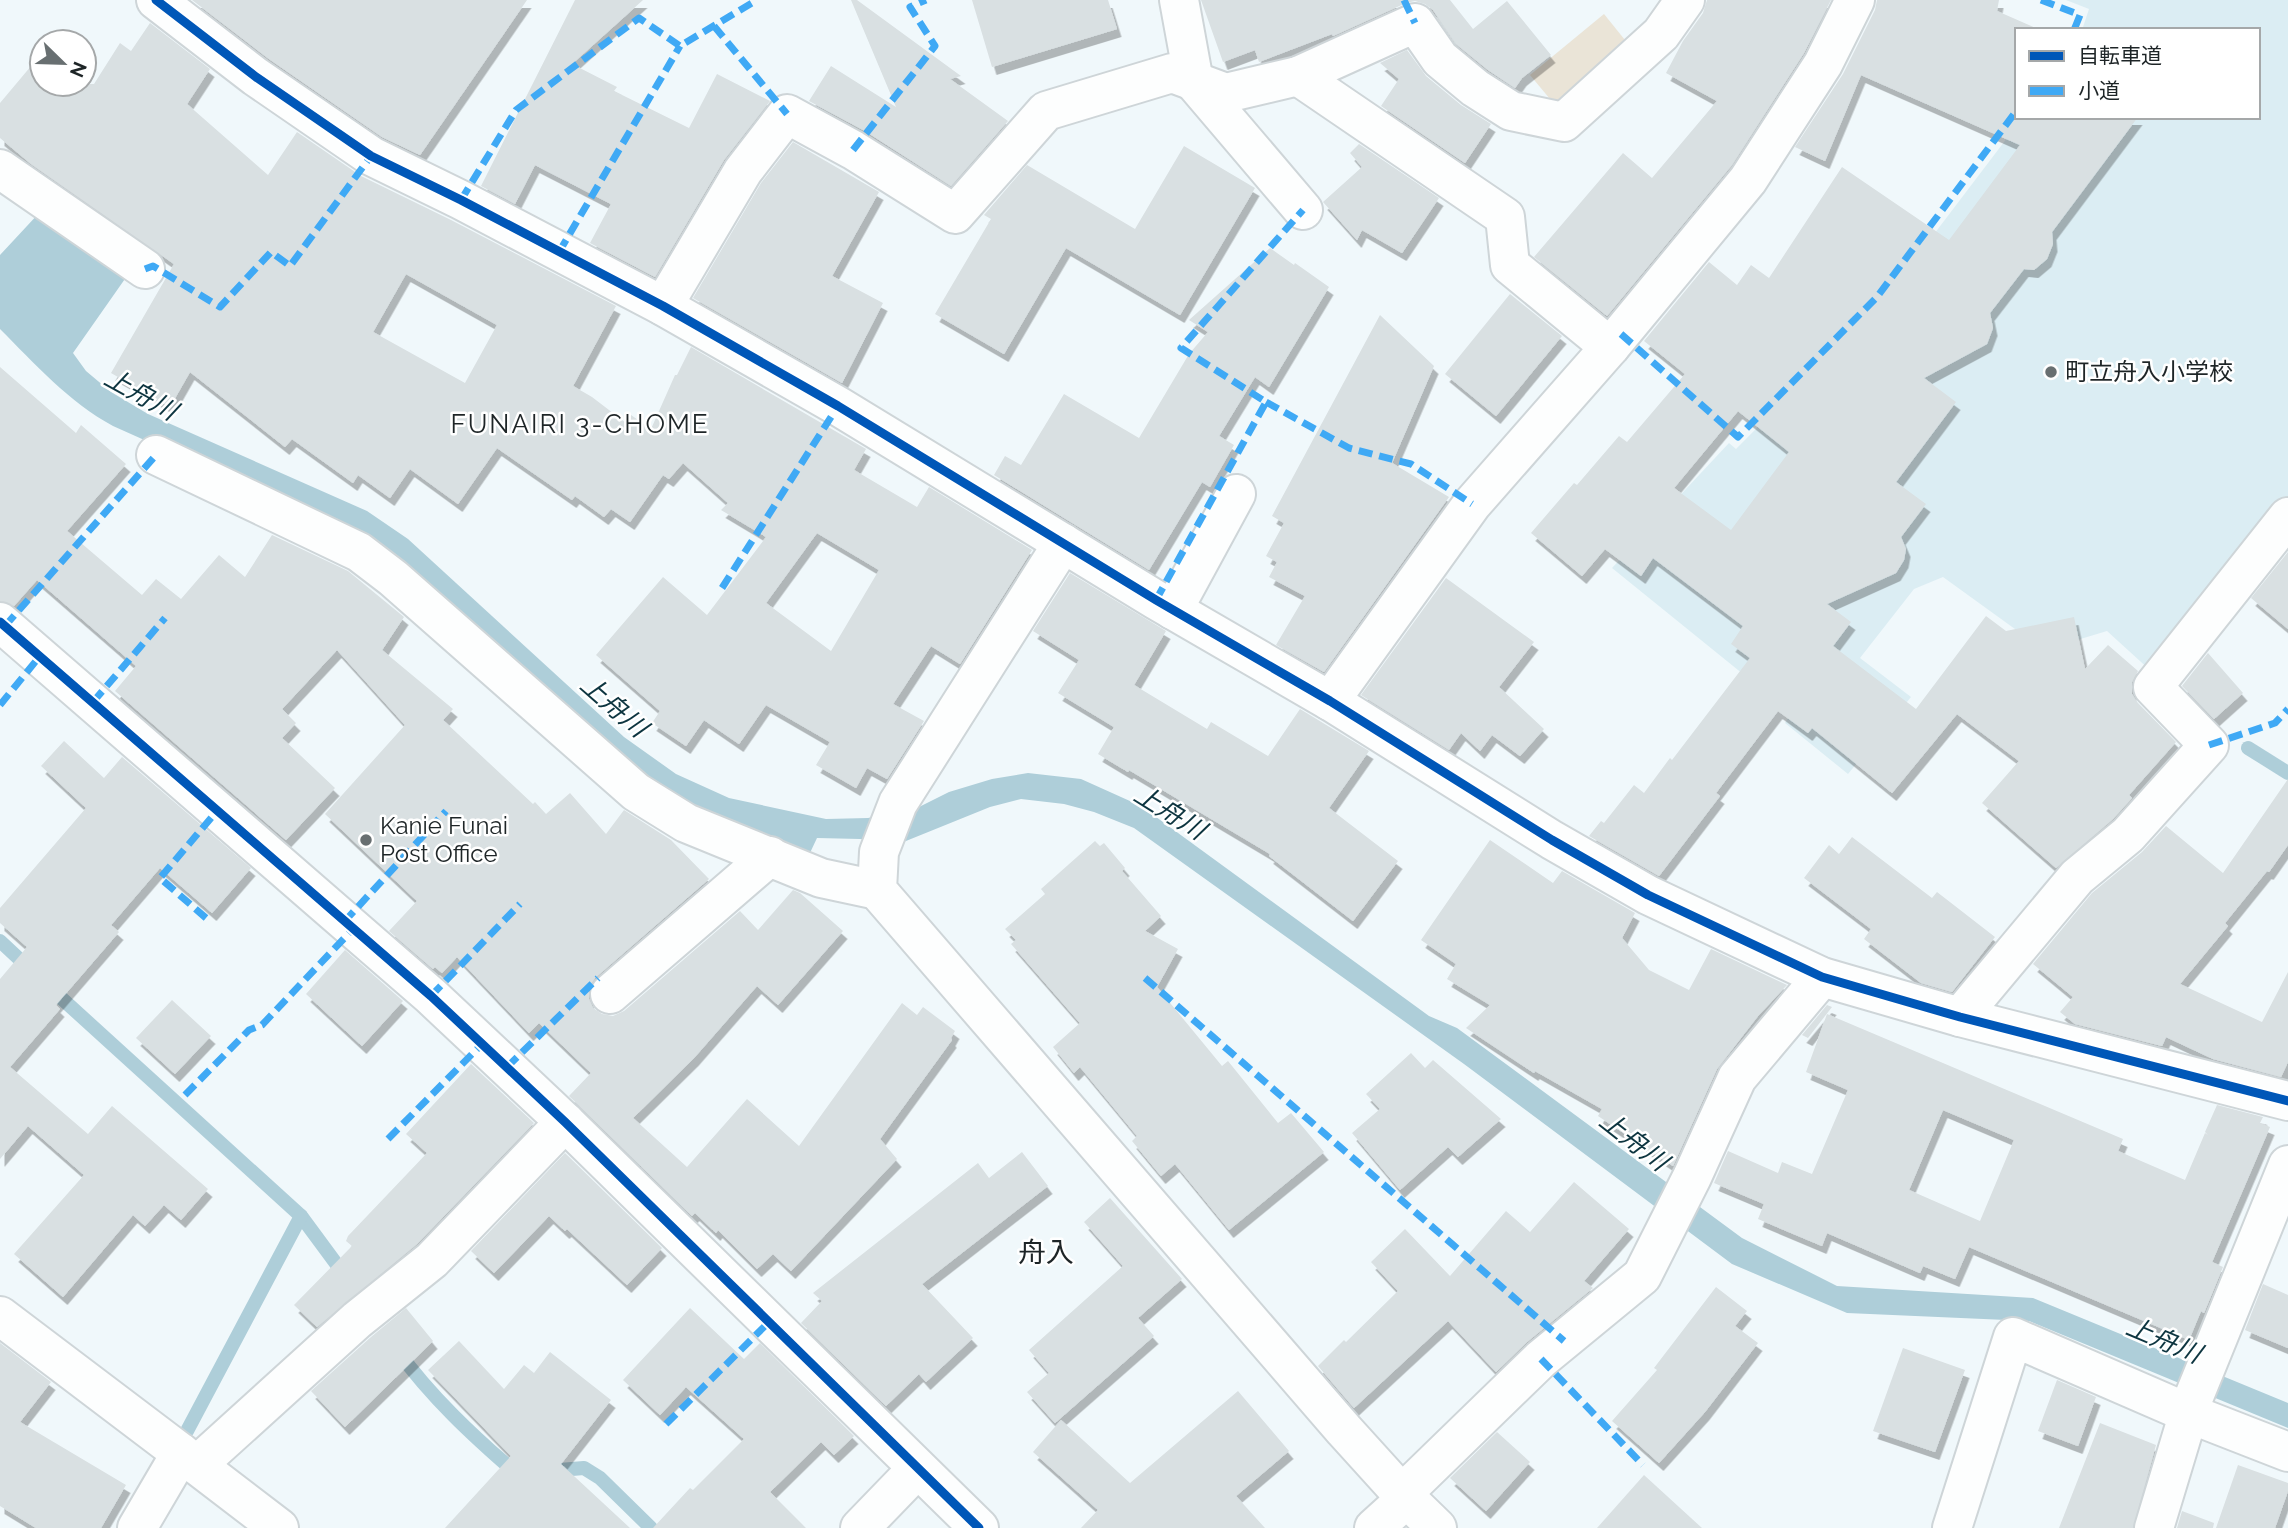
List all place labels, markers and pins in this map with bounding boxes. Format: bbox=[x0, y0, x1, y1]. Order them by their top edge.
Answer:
place label: 町立舟入小学校 bbox=[2065, 357, 2233, 386]
marker: 町立舟入小学校 bbox=[2043, 364, 2059, 380]
place label: Kanie Funai Post Office bbox=[380, 811, 508, 868]
marker: Kanie Funai Post Office bbox=[358, 832, 374, 848]

